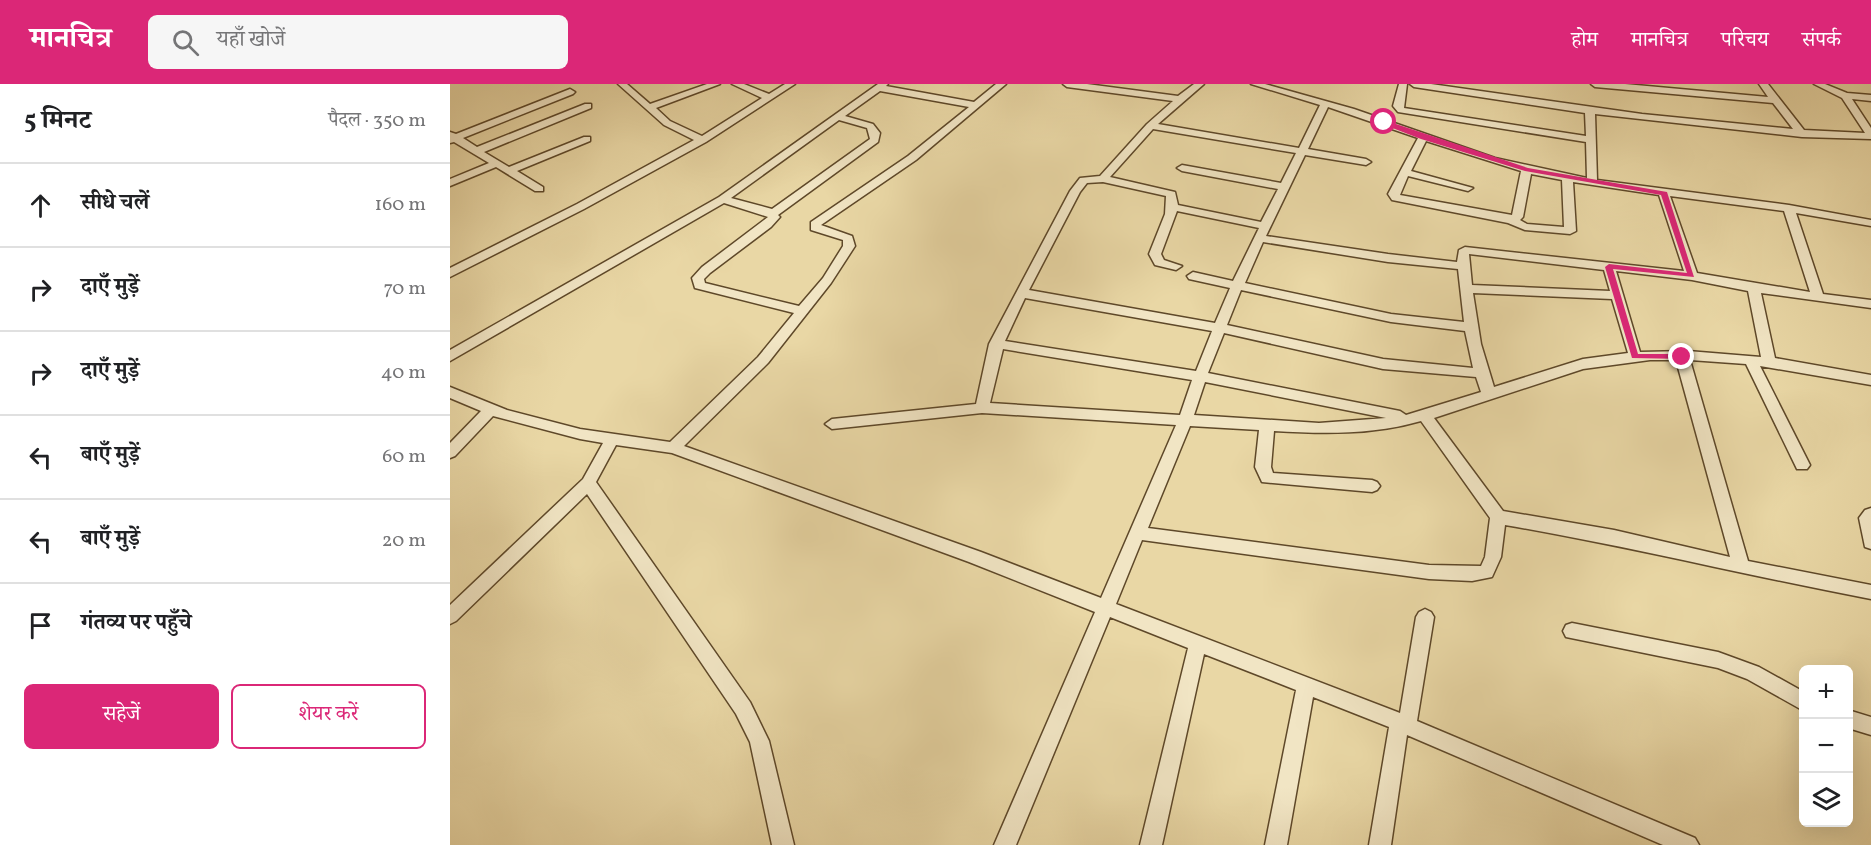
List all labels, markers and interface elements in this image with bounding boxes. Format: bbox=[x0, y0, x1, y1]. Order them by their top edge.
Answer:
search box bbox=[148, 15, 568, 69]
text: मानचित्र bbox=[30, 20, 112, 59]
text: यहाँ खोजें bbox=[217, 25, 285, 56]
icon: search bbox=[169, 26, 202, 59]
text: होम bbox=[1571, 26, 1598, 55]
text: मानचित्र bbox=[1631, 26, 1688, 55]
text: परिचय bbox=[1721, 26, 1769, 55]
text: संपर्क bbox=[1802, 26, 1841, 55]
text: 5 मिनट bbox=[24, 103, 91, 139]
text: पैदल · 350 m bbox=[328, 107, 426, 135]
route start bbox=[1370, 108, 1396, 134]
text: सीधे चलें bbox=[81, 188, 149, 219]
icon: ahead bbox=[24, 189, 57, 222]
text: 160 m bbox=[374, 191, 426, 219]
text: दाएँ मुड़ें bbox=[81, 272, 139, 303]
icon: right bbox=[24, 273, 57, 306]
text: 70 m bbox=[383, 275, 426, 303]
route end bbox=[1668, 343, 1694, 369]
text: दाएँ मुड़ें bbox=[81, 356, 139, 387]
icon: right bbox=[24, 357, 57, 390]
text: 40 m bbox=[381, 359, 426, 387]
text: बाएँ मुड़ें bbox=[81, 440, 140, 471]
icon: left bbox=[24, 441, 57, 474]
text: 60 m bbox=[382, 443, 426, 471]
text: बाएँ मुड़ें bbox=[81, 524, 140, 555]
icon: left bbox=[24, 525, 57, 558]
text: 20 m bbox=[382, 527, 426, 555]
text: गंतव्य पर पहुँचे bbox=[81, 608, 192, 639]
icon: arrive bbox=[24, 609, 57, 642]
map controls bbox=[1799, 665, 1853, 827]
button: + bbox=[1799, 665, 1853, 719]
button: सहेजें bbox=[24, 684, 219, 749]
button: शेयर करें bbox=[231, 684, 426, 749]
button: − bbox=[1799, 719, 1853, 773]
button: layers bbox=[1799, 773, 1853, 827]

